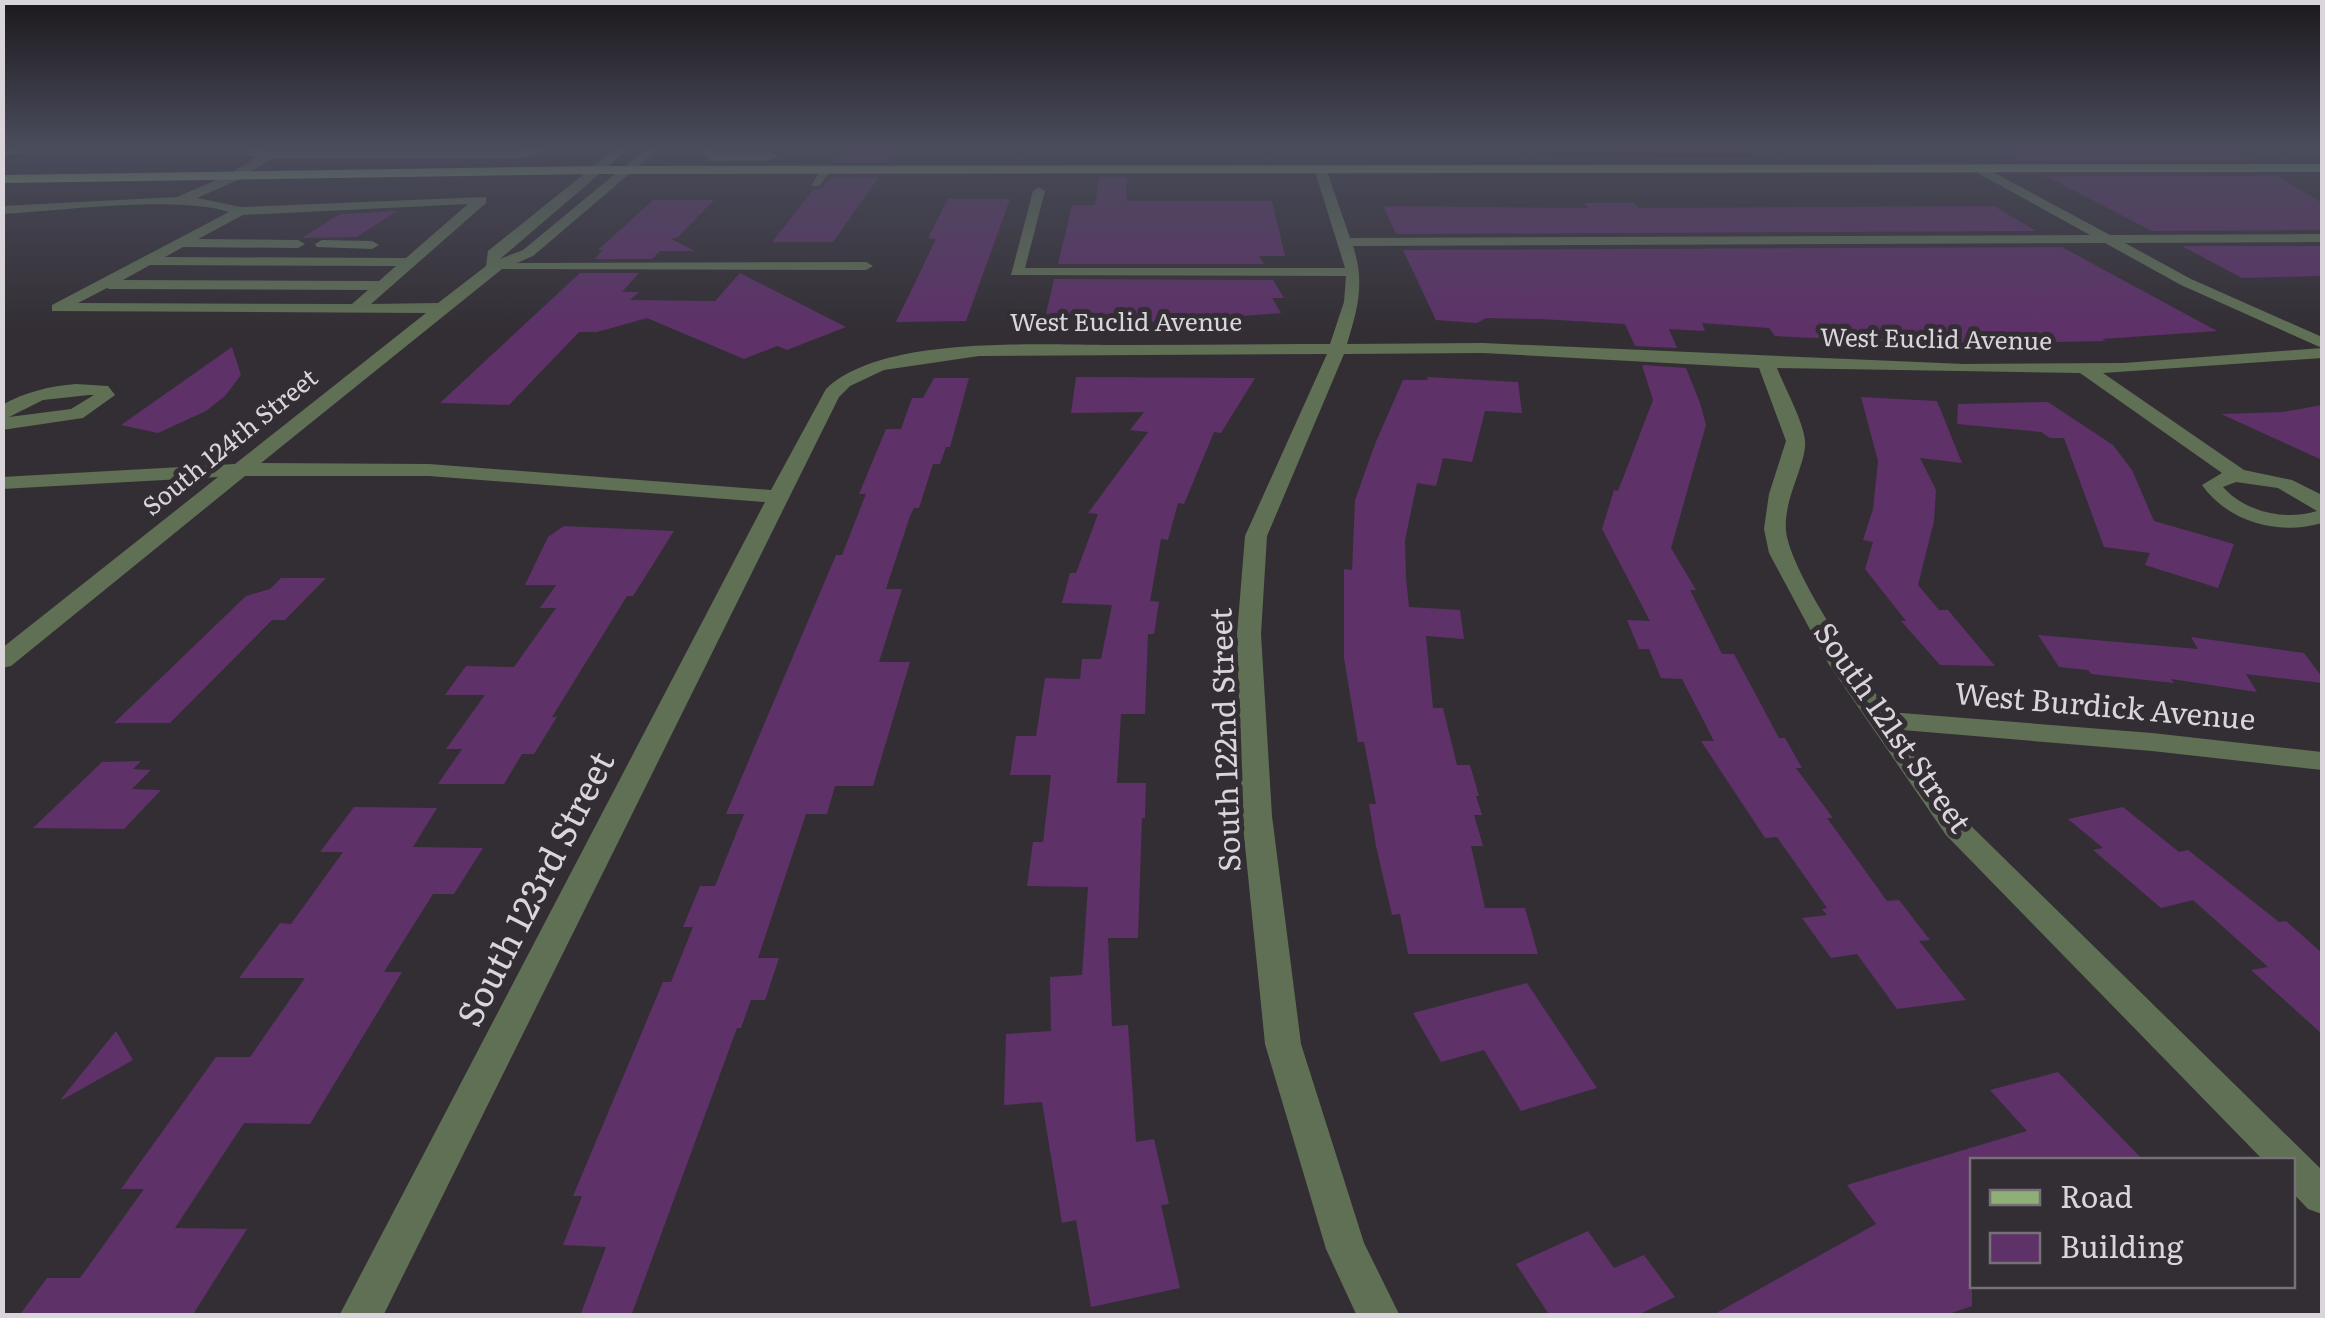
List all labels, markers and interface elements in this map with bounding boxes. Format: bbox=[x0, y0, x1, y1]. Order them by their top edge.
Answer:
street label: West Euclid Avenue bbox=[1010, 302, 1242, 339]
street label: West Euclid Avenue bbox=[1820, 317, 2053, 358]
street label: South 124th Street bbox=[133, 358, 325, 523]
street label: South 122nd Street bbox=[1196, 607, 1250, 873]
street label: South 121st Street bbox=[1805, 612, 1984, 841]
street label: West Burdick Avenue bbox=[1953, 669, 2258, 739]
street label: South 123rd Street bbox=[441, 741, 625, 1034]
legend bbox=[1970, 1158, 2295, 1288]
text: Road bbox=[2060, 1173, 2133, 1217]
text: Building bbox=[2060, 1223, 2184, 1267]

